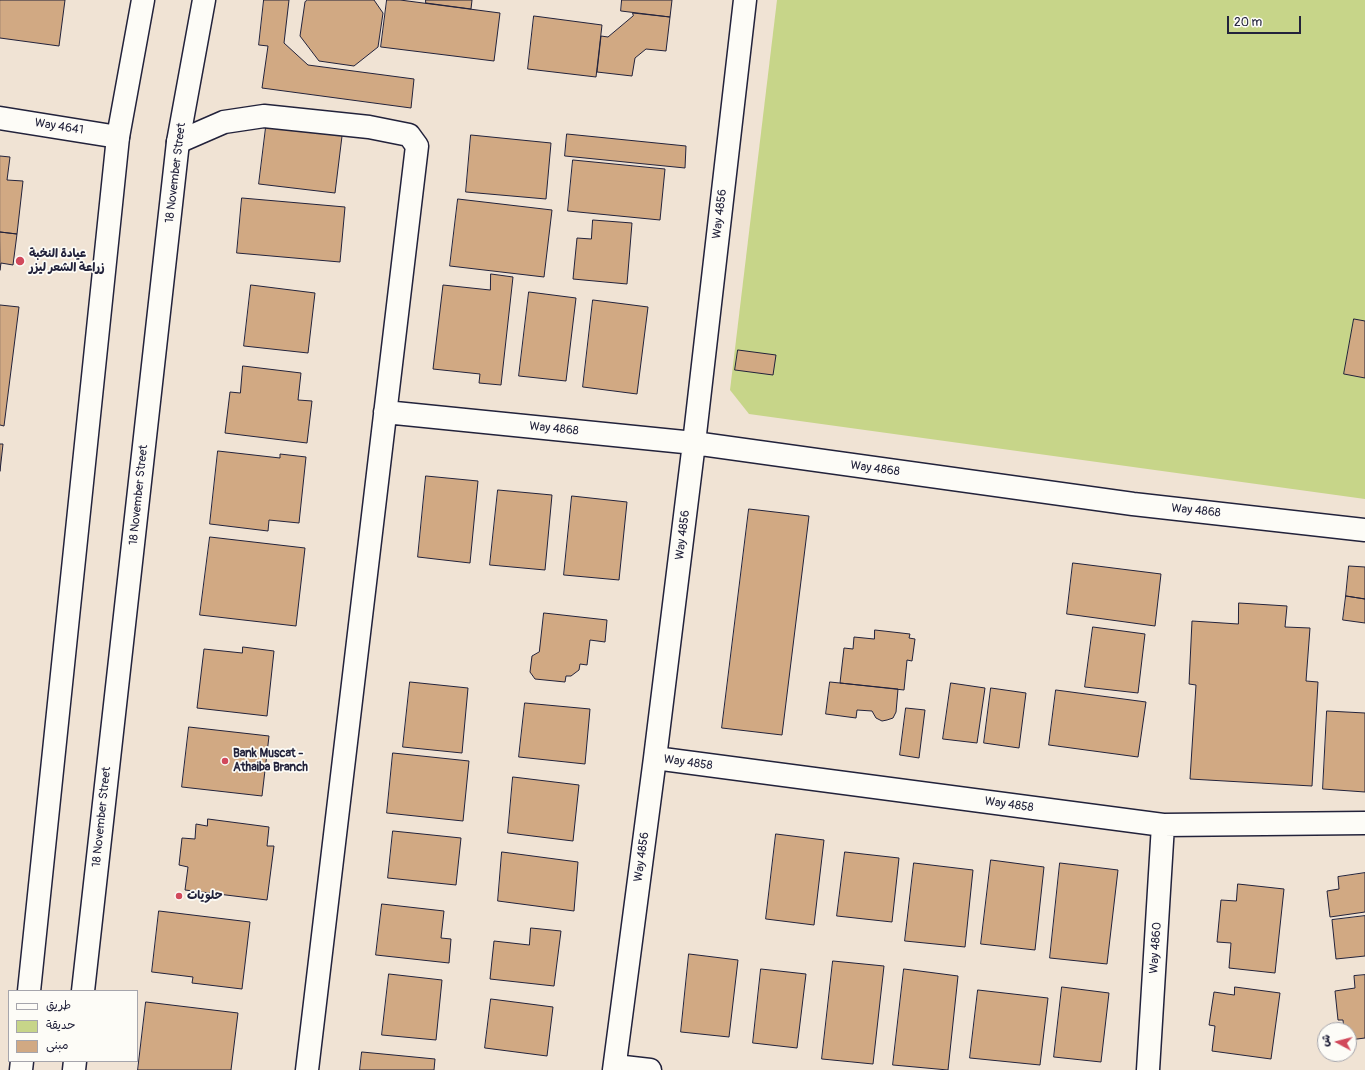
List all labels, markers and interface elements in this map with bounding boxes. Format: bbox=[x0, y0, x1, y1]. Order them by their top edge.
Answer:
scale bar bbox=[1229, 8, 1303, 34]
text: 20 m bbox=[1234, 15, 1262, 30]
street label: Way 4641 bbox=[34, 116, 84, 138]
street label: 18 November Street bbox=[163, 122, 189, 224]
street label: Way 4856 bbox=[710, 188, 730, 240]
place label: عيادة النخبة زراعة الشعر ليزر bbox=[29, 247, 105, 275]
marker: عيادة النخبة زراعة الشعر ليزر bbox=[14, 255, 26, 267]
street label: Way 4868 bbox=[529, 419, 579, 439]
street label: 18 November Street bbox=[127, 444, 151, 546]
street label: Way 4868 bbox=[849, 458, 901, 480]
street label: Way 4868 bbox=[1171, 501, 1221, 521]
street label: Way 4856 bbox=[673, 509, 693, 561]
place label: Bank Muscat - Athaiba Branch bbox=[233, 747, 308, 775]
street label: Way 4858 bbox=[663, 752, 713, 774]
marker: Bank Muscat - Athaiba Branch bbox=[220, 756, 230, 766]
street label: 18 November Street bbox=[90, 766, 114, 868]
street label: Way 4858 bbox=[984, 794, 1034, 816]
street label: Way 4856 bbox=[631, 831, 653, 883]
place label: حلويات bbox=[187, 889, 223, 903]
marker: حلويات bbox=[174, 891, 184, 901]
street label: Way 4860 bbox=[1147, 922, 1165, 974]
legend bbox=[8, 990, 138, 1062]
text: طريق bbox=[46, 998, 71, 1013]
text: حديقة bbox=[46, 1018, 75, 1033]
north arrow bbox=[1317, 1022, 1357, 1062]
text: ش bbox=[1318, 1034, 1333, 1047]
text: مبنى bbox=[46, 1038, 69, 1053]

